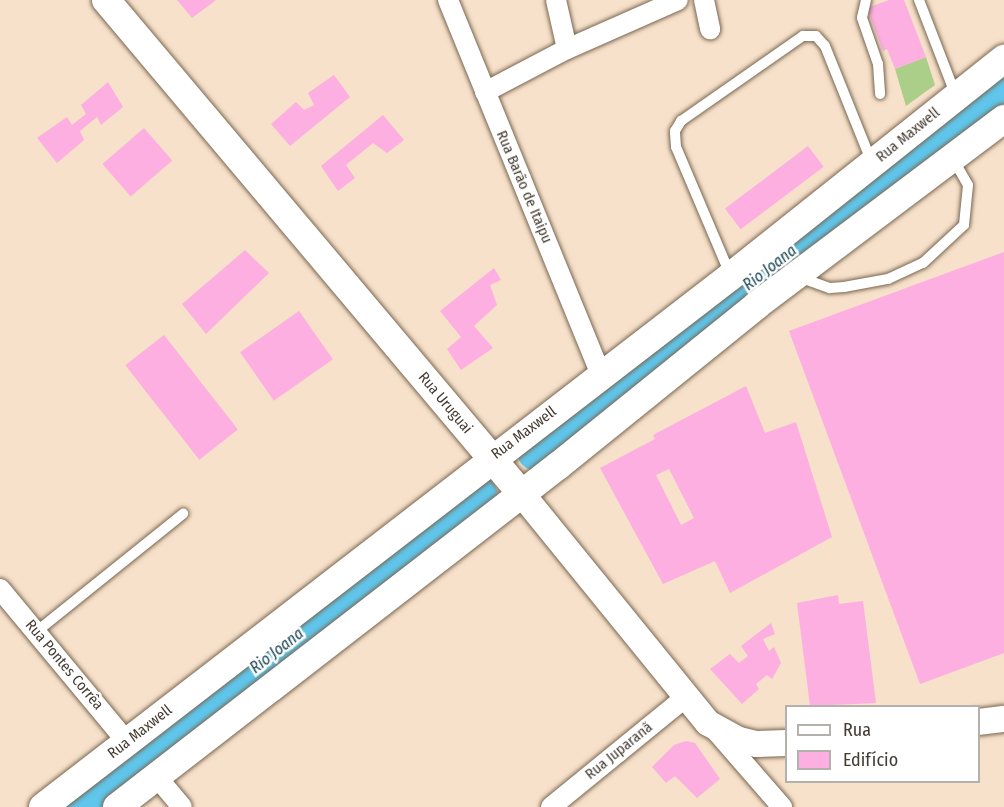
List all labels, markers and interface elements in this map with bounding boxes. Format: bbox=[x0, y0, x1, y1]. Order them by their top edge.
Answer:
street label: Rua Maxwell bbox=[873, 104, 943, 166]
street label: Rua Barão de Itaipu bbox=[492, 128, 556, 246]
water label: Rio Joana bbox=[739, 241, 801, 295]
street label: Rua Uruguai bbox=[414, 369, 476, 437]
street label: Rua Maxwell bbox=[488, 403, 560, 463]
street label: Rua Pontes Corrêa bbox=[21, 616, 107, 714]
water label: Rio Joana bbox=[246, 624, 308, 678]
street label: Rua Maxwell bbox=[104, 701, 176, 763]
legend bbox=[785, 705, 980, 783]
street label: Rua Juparanã bbox=[582, 718, 656, 784]
text: Rua bbox=[843, 719, 871, 741]
text: Edifício bbox=[843, 749, 898, 771]

